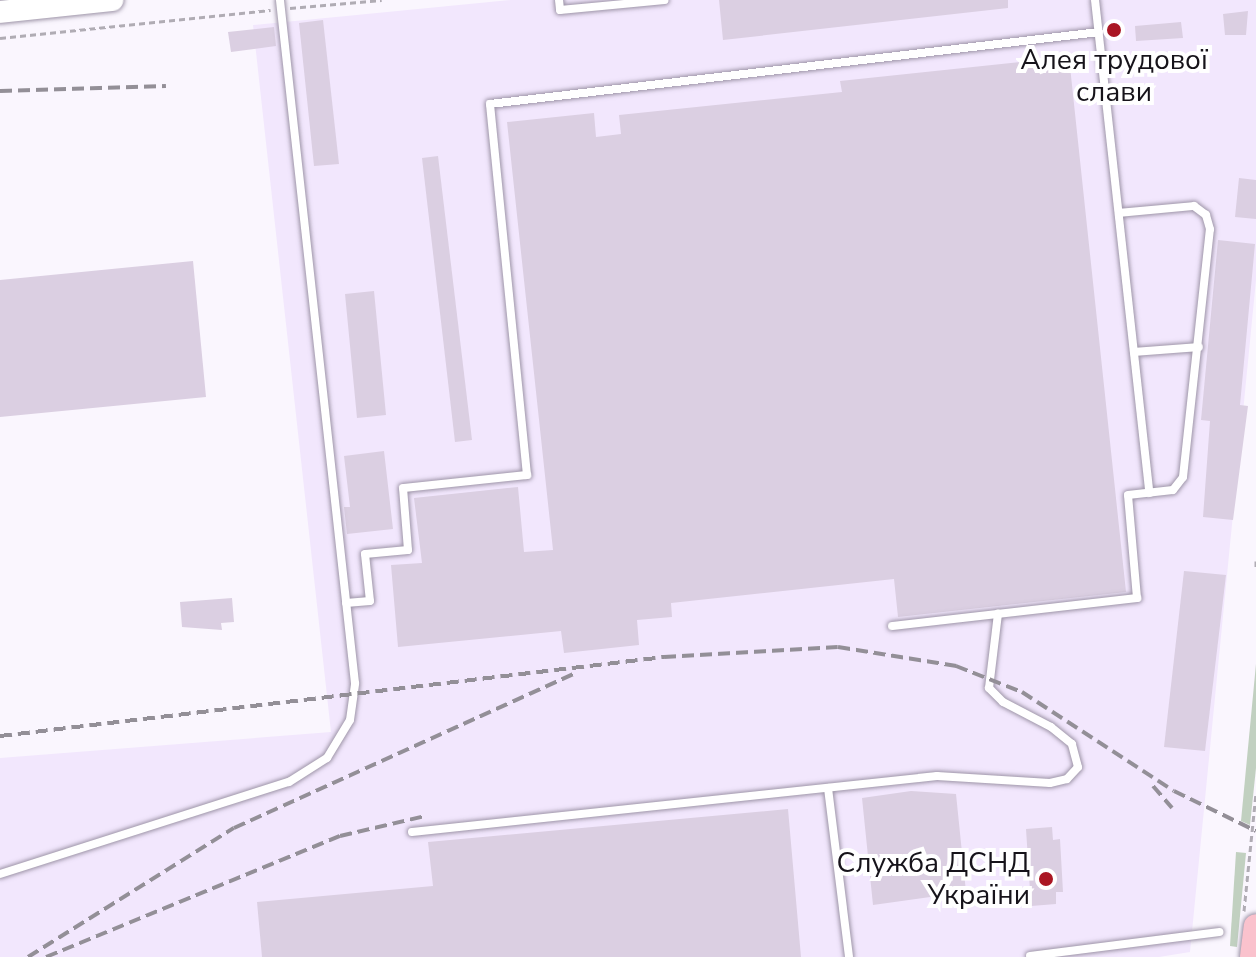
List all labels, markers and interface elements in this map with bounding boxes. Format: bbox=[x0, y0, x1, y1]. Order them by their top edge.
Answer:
marker: Алея трудової слави bbox=[1105, 21, 1123, 39]
place label: Алея трудової слави bbox=[1020, 43, 1208, 109]
place label: Служба ДСНД України bbox=[837, 846, 1030, 912]
marker: Служба ДСНД України bbox=[1037, 870, 1055, 888]

